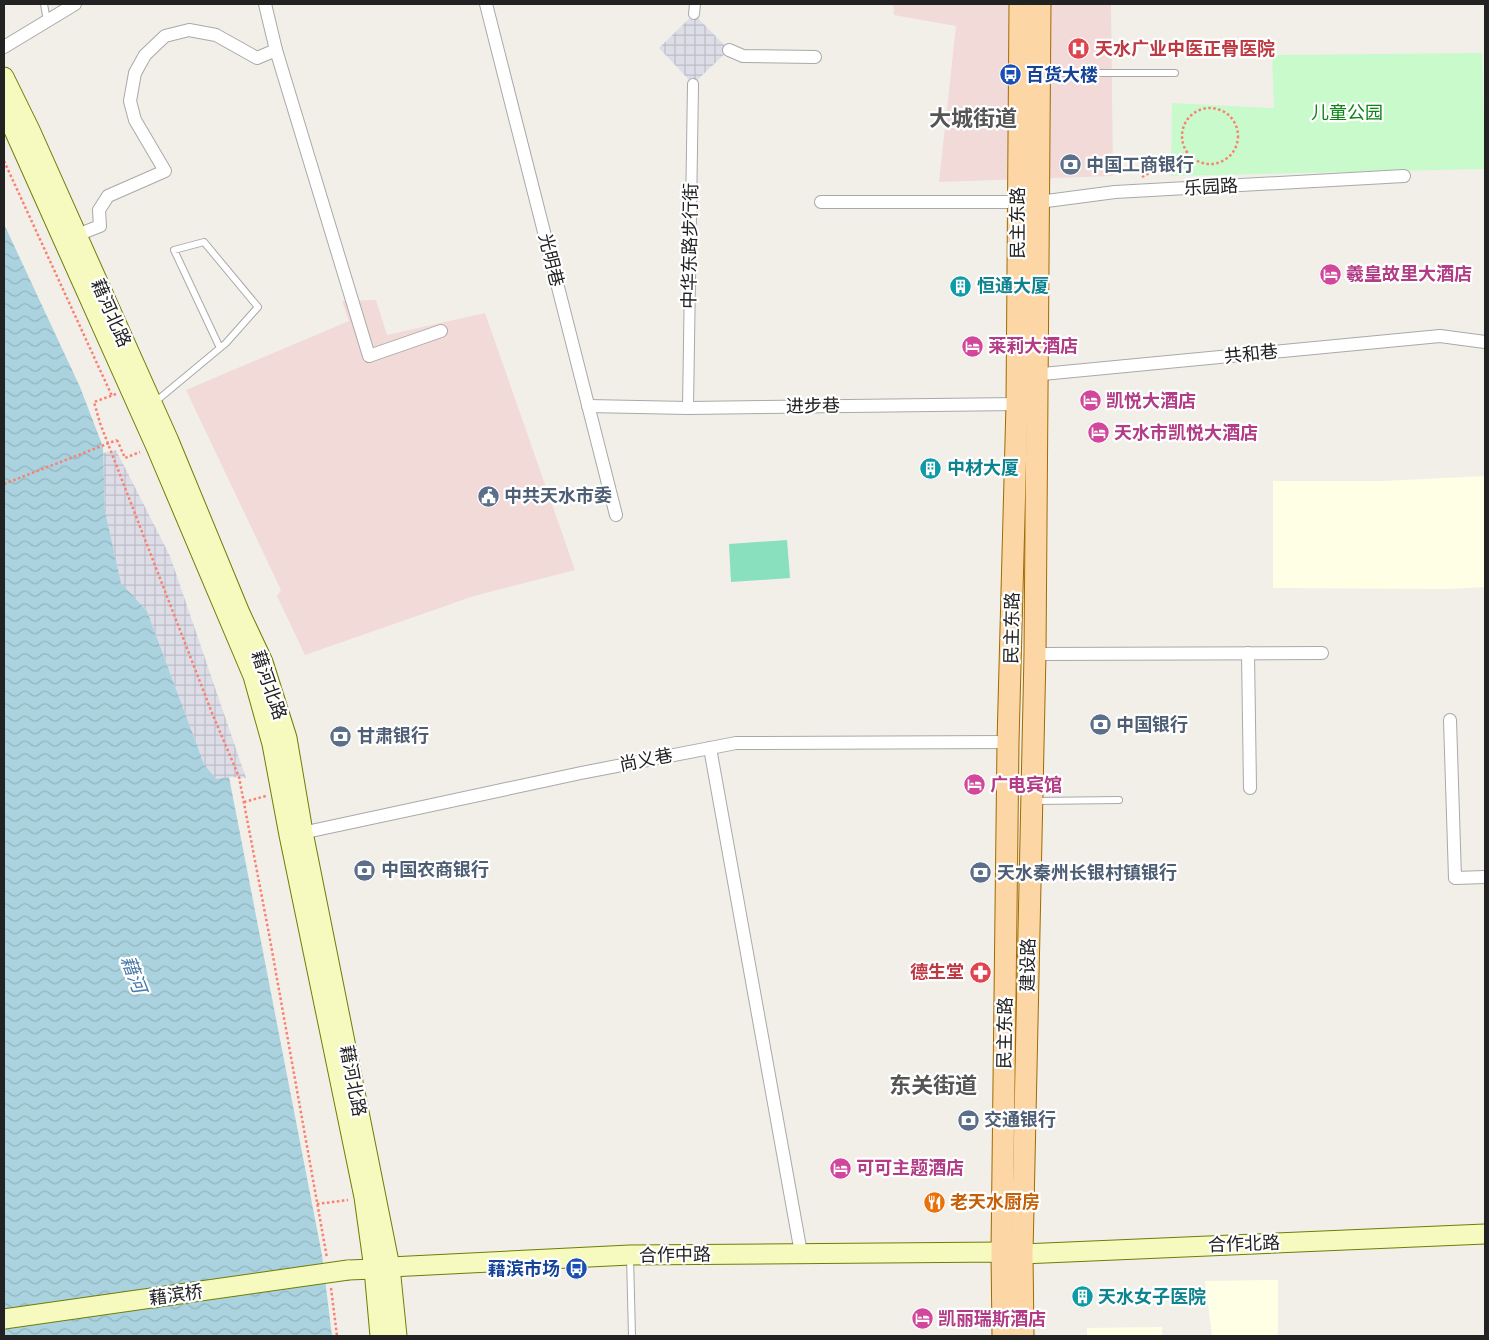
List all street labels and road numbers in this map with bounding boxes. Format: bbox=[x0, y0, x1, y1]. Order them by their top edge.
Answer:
street label: 乐园路 bbox=[1183, 175, 1238, 198]
street label: 中华东路步行街 bbox=[678, 183, 701, 309]
street label: 民主东路 bbox=[1007, 187, 1028, 259]
street label: 光明巷 bbox=[535, 231, 568, 289]
street label: 藉河北路 bbox=[87, 276, 136, 350]
street label: 共和巷 bbox=[1223, 340, 1279, 367]
street label: 进步巷 bbox=[786, 395, 840, 416]
street label: 民主东路 bbox=[1000, 592, 1023, 664]
street label: 藉河北路 bbox=[248, 647, 291, 722]
street label: 尚义巷 bbox=[617, 744, 674, 775]
street label: 建设路 bbox=[1017, 938, 1038, 992]
street label: 民主东路 bbox=[993, 997, 1016, 1069]
street label: 藉河北路 bbox=[336, 1044, 371, 1118]
street label: 合作北路 bbox=[1208, 1232, 1280, 1255]
street label: 合作中路 bbox=[639, 1243, 711, 1266]
street label: 藉滨桥 bbox=[148, 1280, 204, 1309]

